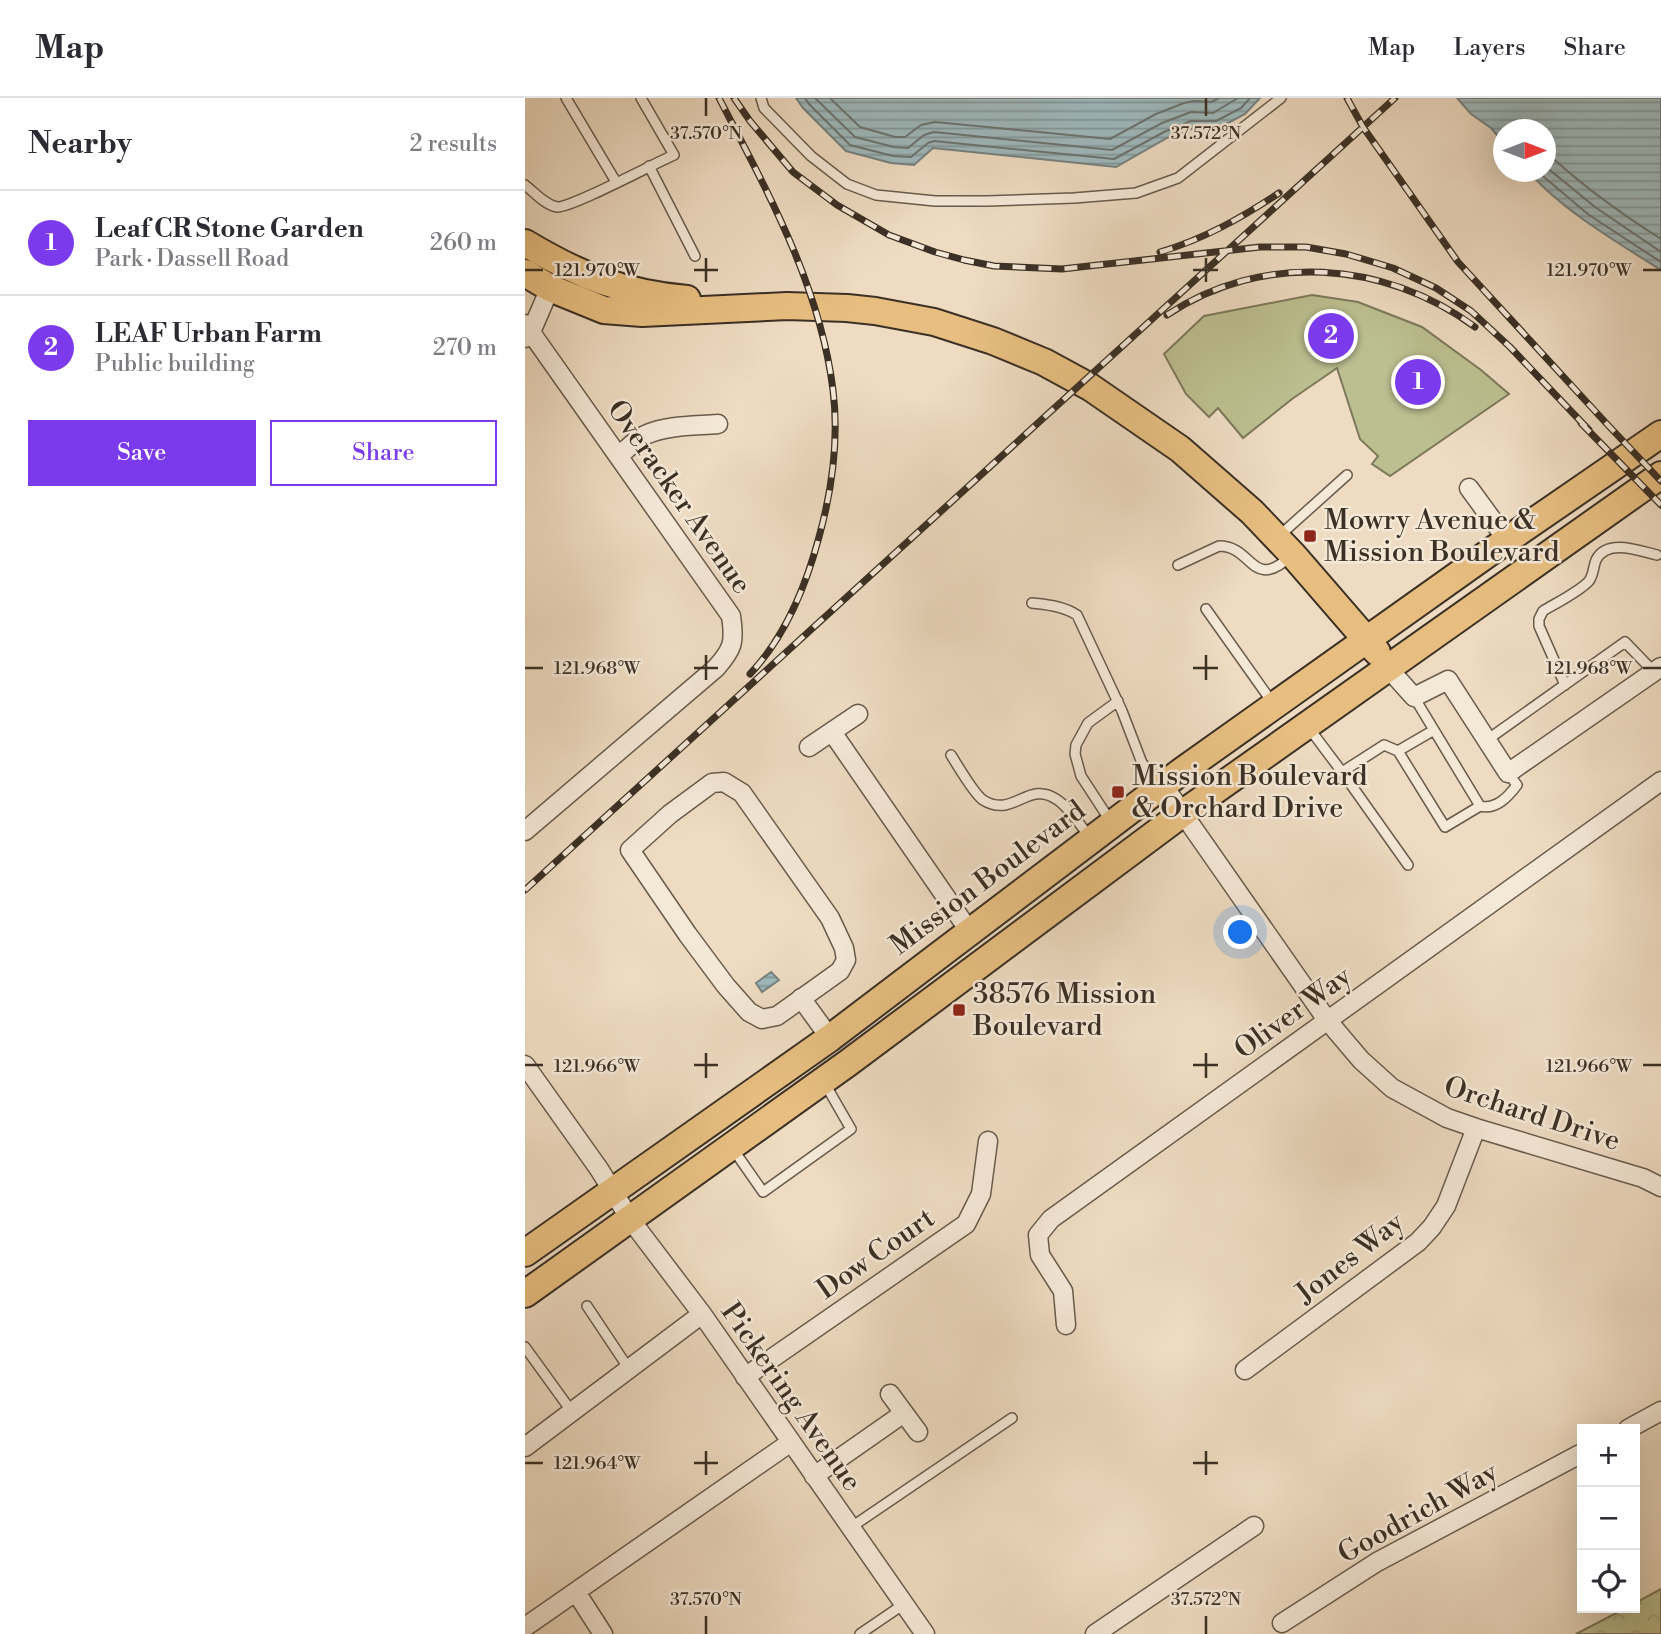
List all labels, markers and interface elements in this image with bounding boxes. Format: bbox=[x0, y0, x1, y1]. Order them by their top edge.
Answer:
text: Map bbox=[35, 28, 104, 69]
text: Map bbox=[1368, 33, 1415, 63]
text: Layers bbox=[1453, 33, 1525, 63]
text: Share bbox=[1563, 33, 1626, 63]
north arrow bbox=[1493, 119, 1556, 182]
text: 37.570°N bbox=[670, 122, 743, 145]
text: 37.572°N bbox=[1171, 122, 1242, 145]
text: Nearby bbox=[28, 125, 132, 163]
text: 2 results bbox=[410, 130, 497, 158]
text: Leaf CR Stone Garden bbox=[95, 213, 364, 245]
text: 1 bbox=[45, 229, 57, 257]
text: 260 m bbox=[430, 229, 497, 257]
text: Park · Dassell Road bbox=[95, 245, 289, 273]
text: 121.970°W bbox=[554, 259, 640, 282]
text: 121.970°W bbox=[1546, 259, 1632, 282]
pin: 2 bbox=[1308, 310, 1354, 362]
text: LEAF Urban Farm bbox=[95, 318, 322, 350]
text: 2 bbox=[44, 334, 58, 362]
text: 270 m bbox=[433, 334, 497, 362]
text: Public building bbox=[95, 350, 255, 378]
pin: 1 bbox=[1395, 356, 1441, 408]
street label: Overacker Avenue bbox=[599, 393, 759, 601]
button: Save bbox=[28, 420, 256, 486]
button: Share bbox=[270, 420, 497, 486]
place label: Mowry Avenue & Mission Boulevard bbox=[1324, 503, 1560, 570]
marker: Mowry Avenue & Mission Boulevard bbox=[1302, 528, 1318, 544]
text: 121.968°W bbox=[554, 657, 641, 680]
text: 121.968°W bbox=[1546, 657, 1633, 680]
place label: Mission Boulevard & Orchard Drive bbox=[1132, 759, 1368, 826]
marker: Mission Boulevard & Orchard Drive bbox=[1110, 784, 1126, 800]
street label: Mission Boulevard bbox=[883, 793, 1093, 963]
your location bbox=[1223, 915, 1257, 949]
street label: Oliver Way bbox=[1228, 959, 1359, 1067]
place label: 38576 Mission Boulevard bbox=[972, 977, 1156, 1044]
marker: 38576 Mission Boulevard bbox=[951, 1002, 967, 1018]
text: 121.966°W bbox=[554, 1055, 641, 1078]
text: 121.966°W bbox=[1546, 1055, 1633, 1078]
street label: Orchard Drive bbox=[1439, 1069, 1625, 1159]
street label: Dow Court bbox=[810, 1201, 942, 1307]
street label: Jones Way bbox=[1288, 1205, 1411, 1312]
street label: Pickering Avenue bbox=[713, 1296, 869, 1498]
map controls bbox=[1577, 1424, 1640, 1613]
button: + bbox=[1577, 1424, 1640, 1487]
text: 121.964°W bbox=[554, 1452, 641, 1475]
street label: Goodrich Way bbox=[1332, 1454, 1504, 1571]
button: − bbox=[1577, 1487, 1640, 1550]
button: locate bbox=[1577, 1550, 1640, 1613]
text: 37.570°N bbox=[670, 1588, 743, 1611]
text: 37.572°N bbox=[1171, 1588, 1242, 1611]

